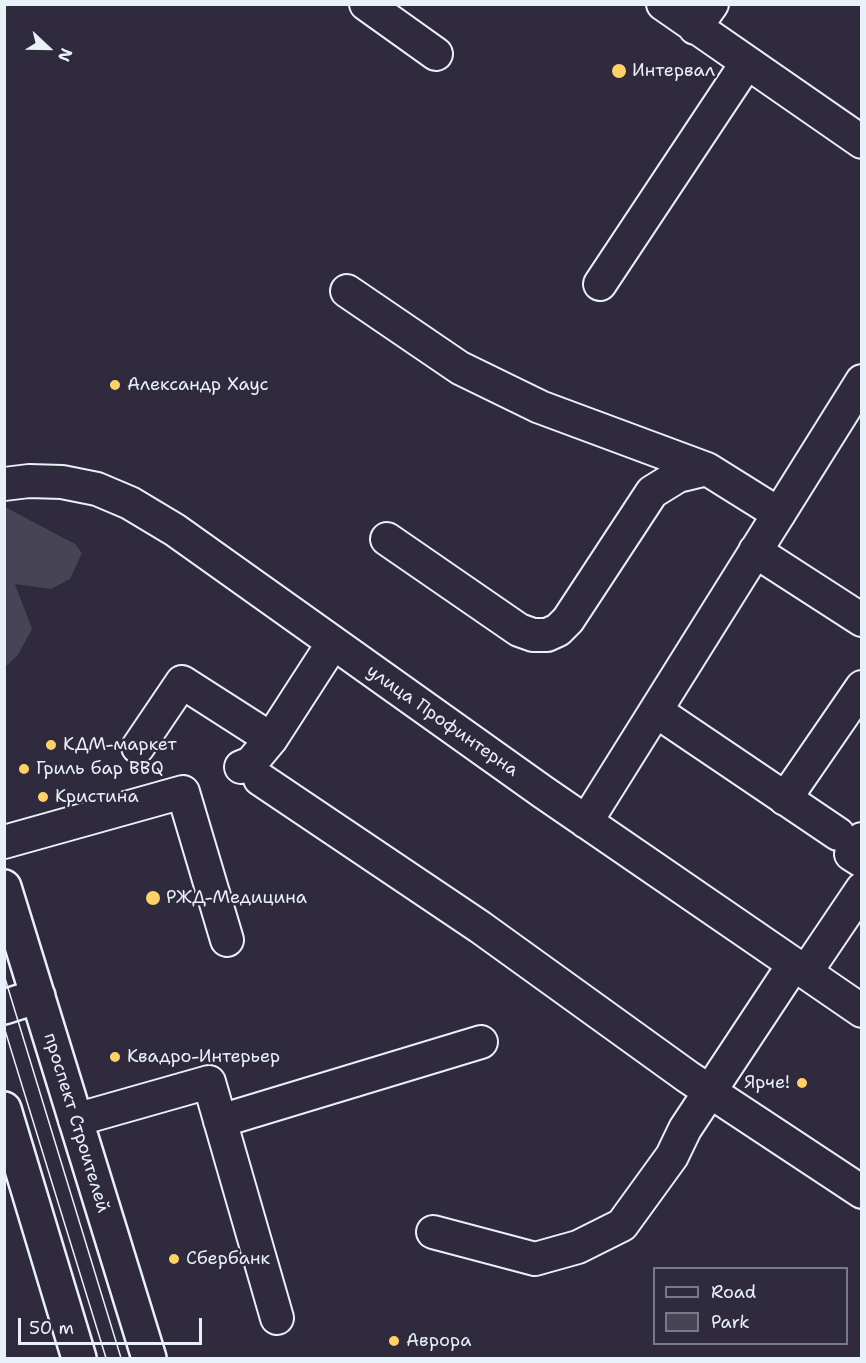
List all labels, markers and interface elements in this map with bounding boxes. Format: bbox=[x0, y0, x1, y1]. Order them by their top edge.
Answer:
north arrow bbox=[18, 18, 78, 78]
text: N bbox=[53, 45, 77, 65]
place label: Интервал bbox=[632, 60, 715, 82]
marker: Интервал bbox=[610, 62, 628, 80]
place label: Александр Хаус bbox=[127, 374, 269, 396]
marker: Александр Хаус bbox=[108, 378, 122, 392]
street label: улица Профинтерна bbox=[362, 660, 522, 782]
place label: КДМ-маркет bbox=[63, 734, 177, 756]
marker: КДМ-маркет bbox=[44, 738, 58, 752]
place label: Гриль бар BBQ bbox=[36, 758, 164, 780]
marker: Гриль бар BBQ bbox=[17, 762, 31, 776]
place label: Кристина bbox=[55, 786, 139, 808]
marker: Кристина bbox=[36, 790, 50, 804]
place label: РЖД-Медицина bbox=[166, 887, 307, 909]
marker: РЖД-Медицина bbox=[144, 889, 162, 907]
street label: проспект Строителей bbox=[38, 1031, 114, 1215]
place label: Квадро-Интерьер bbox=[127, 1046, 280, 1068]
marker: Квадро-Интерьер bbox=[108, 1050, 122, 1064]
place label: Ярче! bbox=[744, 1072, 790, 1094]
marker: Ярче! bbox=[795, 1076, 809, 1090]
place label: Сбербанк bbox=[186, 1248, 270, 1270]
marker: Сбербанк bbox=[167, 1252, 181, 1266]
legend bbox=[653, 1267, 848, 1345]
text: Road bbox=[711, 1280, 756, 1304]
scale bar bbox=[21, 1306, 206, 1344]
text: Park bbox=[711, 1310, 750, 1334]
text: 50 m bbox=[29, 1316, 74, 1340]
place label: Аврора bbox=[406, 1330, 471, 1352]
marker: Аврора bbox=[387, 1334, 401, 1348]

